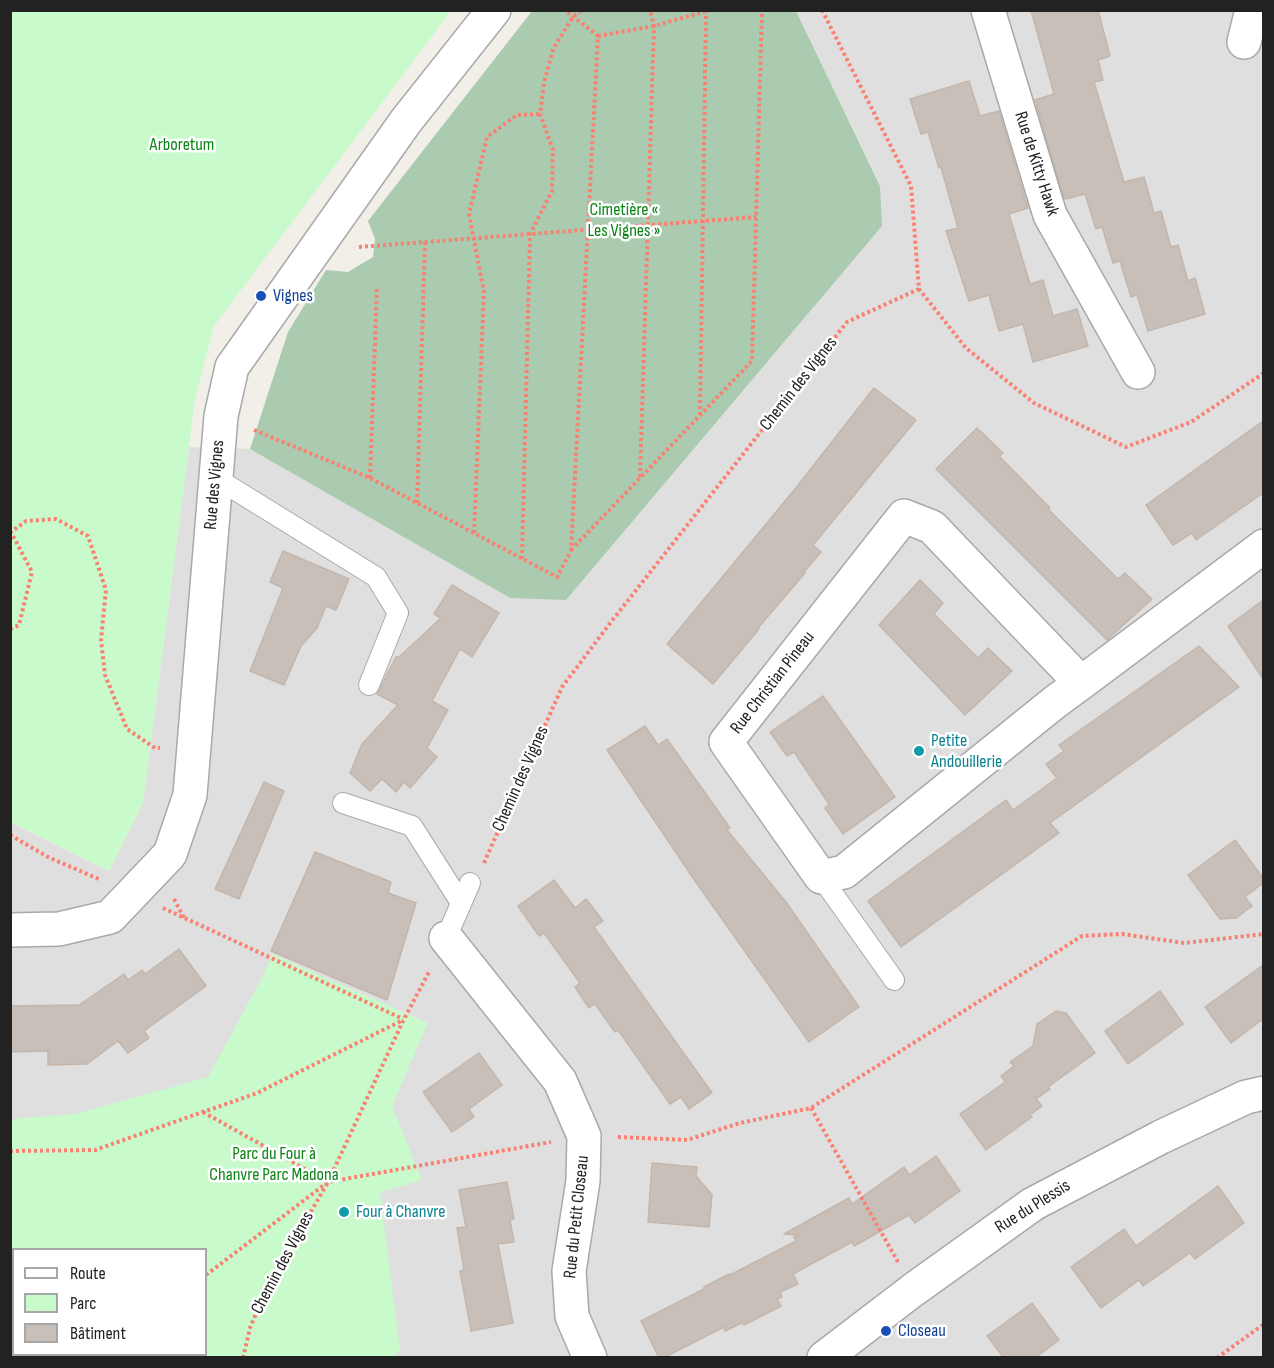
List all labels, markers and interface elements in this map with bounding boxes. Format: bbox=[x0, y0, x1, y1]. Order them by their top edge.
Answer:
street label: Rue de Kitty Hawk bbox=[1009, 109, 1063, 219]
park label: Arboretum bbox=[150, 134, 214, 156]
park label: Cimetière « Les Vignes » bbox=[587, 199, 661, 242]
place label: Vignes bbox=[273, 285, 313, 307]
marker: Vignes bbox=[254, 289, 268, 303]
street label: Chemin des Vignes bbox=[756, 333, 842, 435]
street label: Rue des Vignes bbox=[200, 439, 230, 531]
street label: Rue Christian Pineau bbox=[726, 627, 820, 739]
street label: Chemin des Vignes bbox=[488, 723, 554, 835]
place label: Petite Andouillerie bbox=[931, 730, 1002, 772]
marker: Petite Andouillerie bbox=[912, 744, 926, 758]
park label: Parc du Four à Chanvre Parc Madona bbox=[209, 1143, 339, 1186]
street label: Rue du Petit Closeau bbox=[560, 1154, 594, 1280]
street label: Rue du Plessis bbox=[991, 1175, 1075, 1239]
place label: Four à Chanvre bbox=[356, 1201, 445, 1223]
marker: Four à Chanvre bbox=[337, 1205, 351, 1219]
street label: Chemin des Vignes bbox=[247, 1208, 319, 1318]
legend bbox=[12, 1248, 207, 1356]
text: Route bbox=[70, 1263, 106, 1284]
text: Parc bbox=[70, 1293, 96, 1314]
place label: Closeau bbox=[898, 1320, 946, 1342]
text: Bâtiment bbox=[70, 1323, 126, 1344]
marker: Closeau bbox=[879, 1324, 893, 1338]

